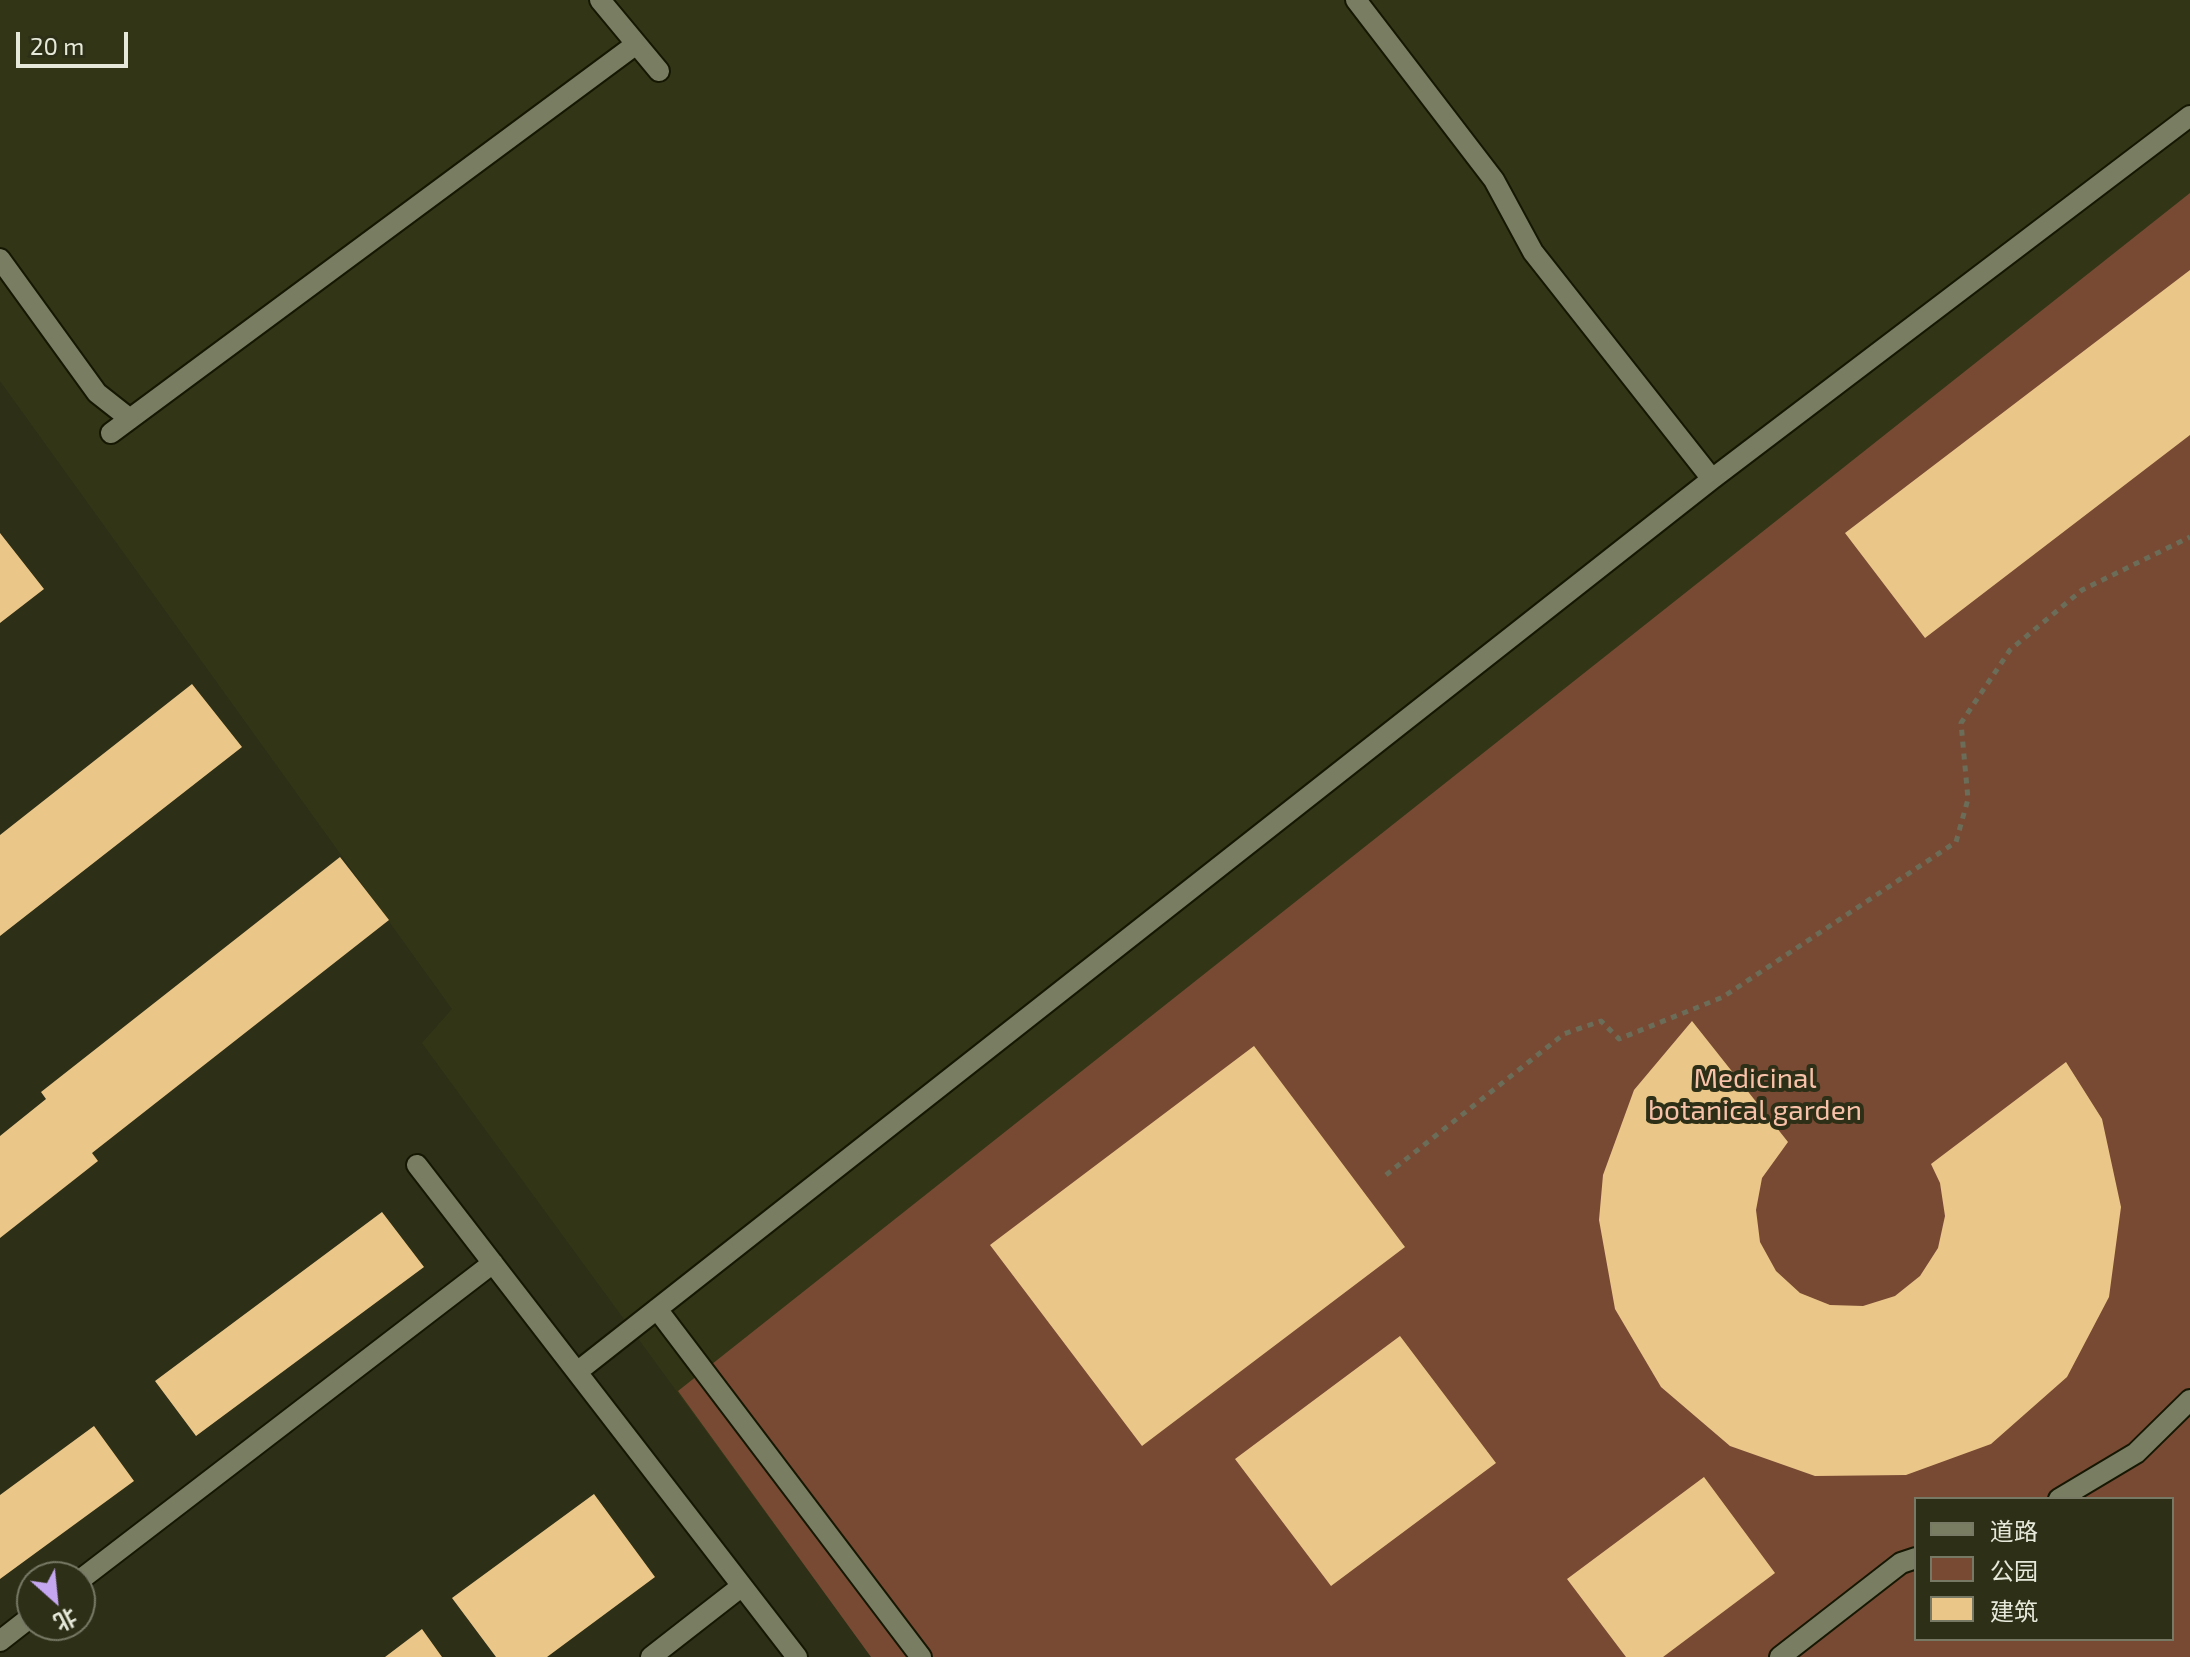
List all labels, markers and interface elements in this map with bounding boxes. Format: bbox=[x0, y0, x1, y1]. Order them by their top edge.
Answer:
scale bar bbox=[20, 16, 132, 66]
text: 20 m bbox=[30, 31, 84, 60]
park label: Medicinal botanical garden bbox=[1648, 1062, 1862, 1128]
legend bbox=[1914, 1497, 2174, 1641]
text: 道路 bbox=[1990, 1516, 2038, 1545]
text: 公园 bbox=[1990, 1556, 2038, 1585]
north arrow bbox=[16, 1561, 96, 1641]
text: 建筑 bbox=[1990, 1596, 2038, 1625]
text: 北 bbox=[50, 1604, 82, 1637]

